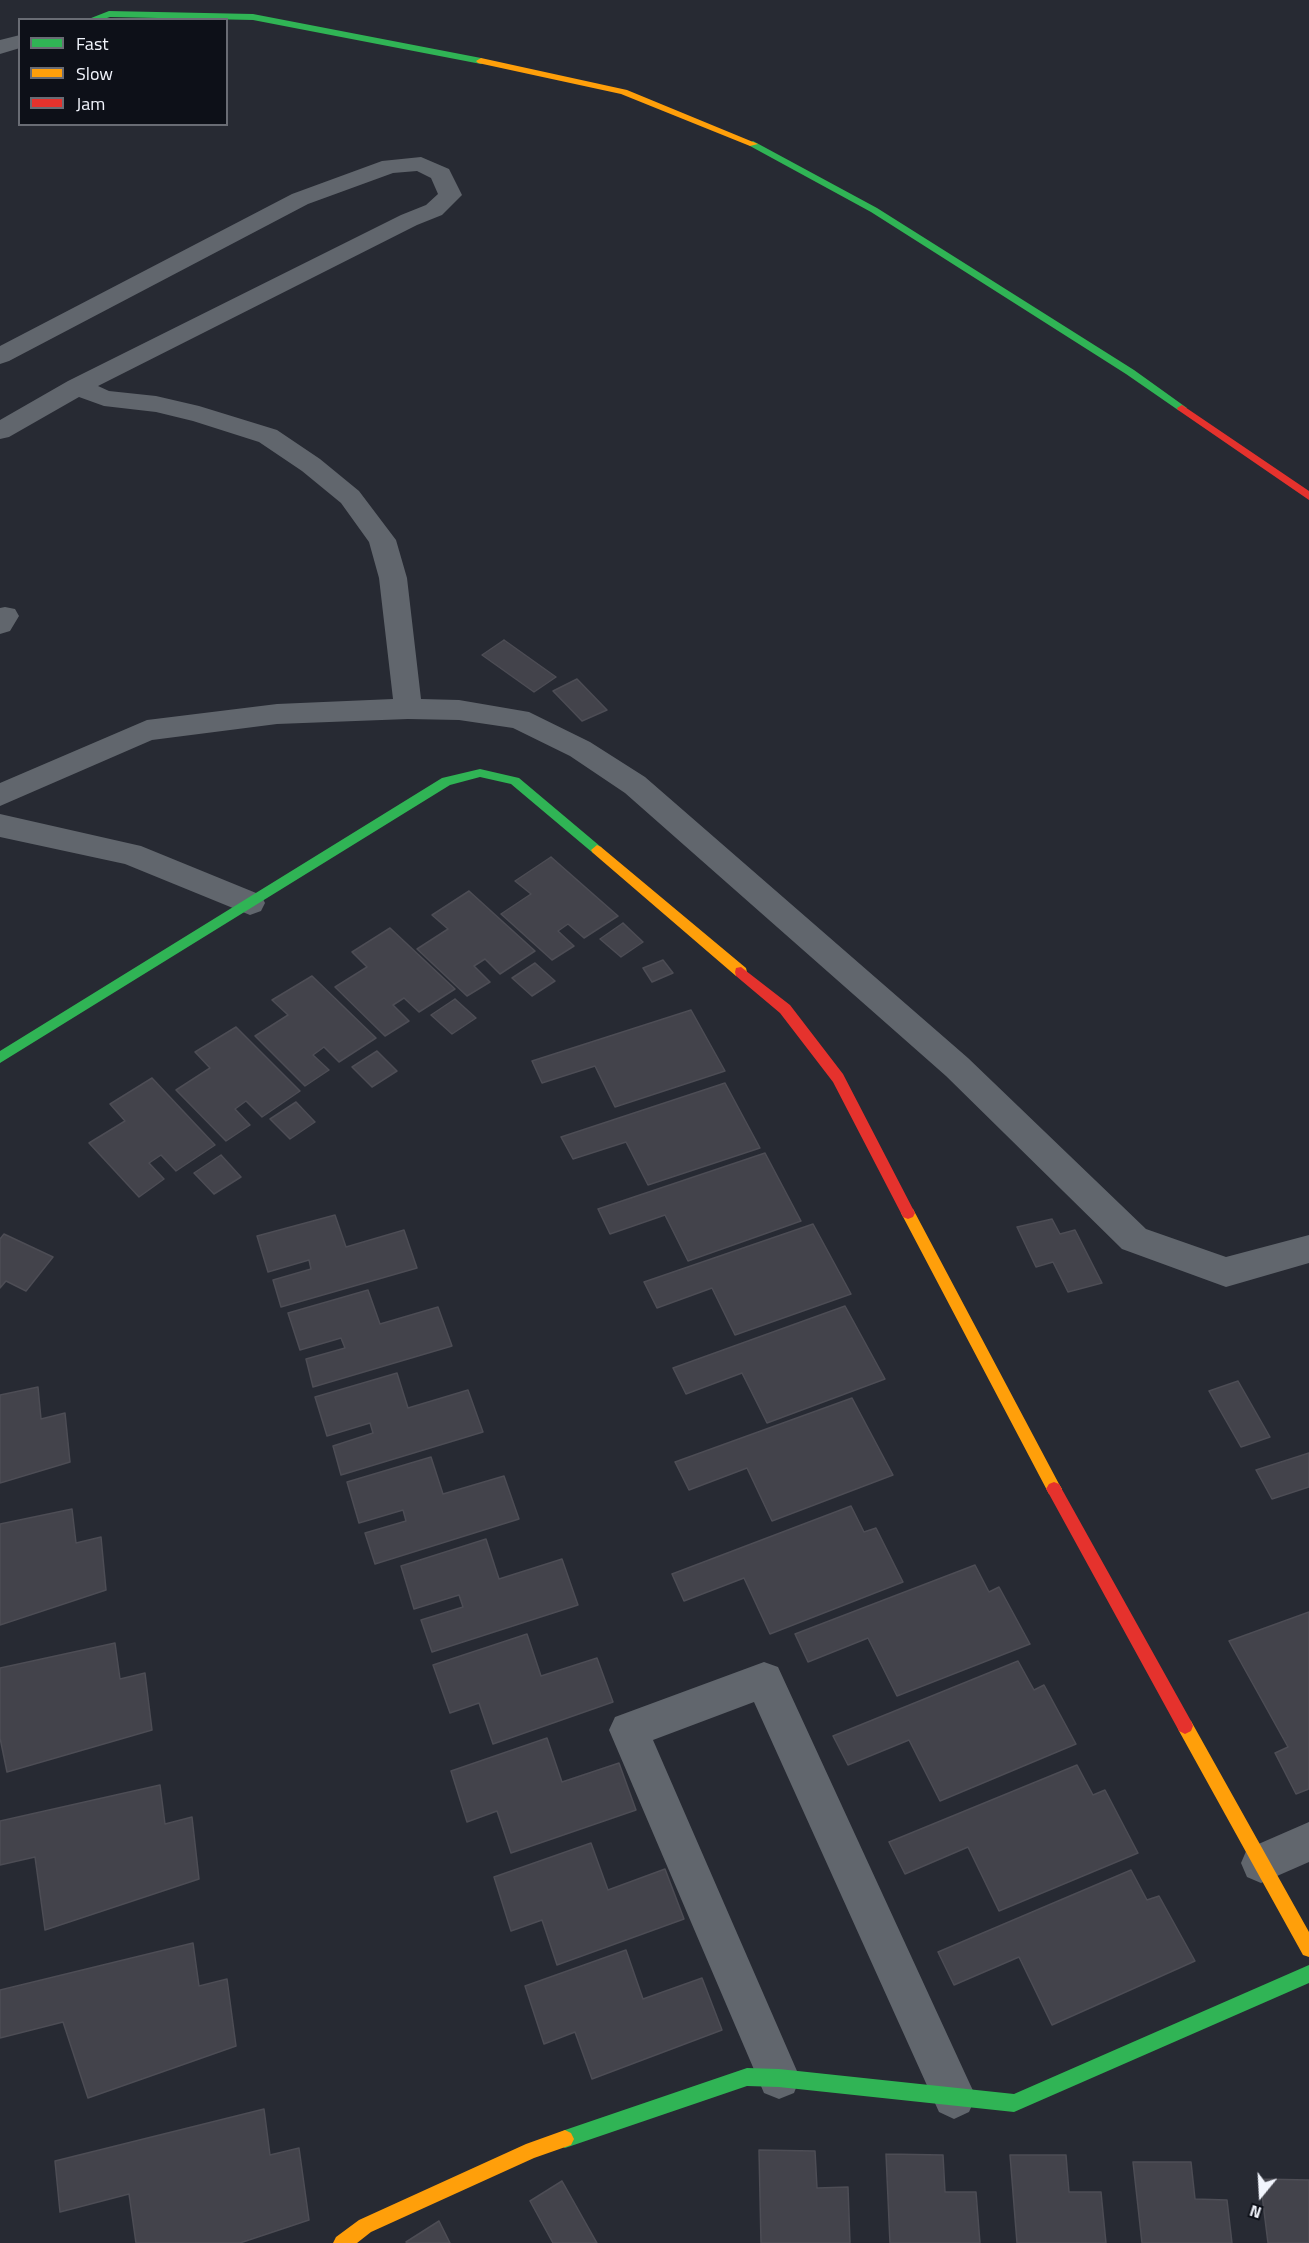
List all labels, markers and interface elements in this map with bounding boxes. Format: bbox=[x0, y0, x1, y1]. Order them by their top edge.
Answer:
legend bbox=[18, 18, 228, 126]
text: Fast bbox=[76, 30, 109, 57]
text: Slow bbox=[76, 60, 113, 87]
text: Jam bbox=[76, 90, 105, 117]
north arrow bbox=[1231, 2165, 1291, 2225]
text: N bbox=[1246, 2199, 1264, 2225]

